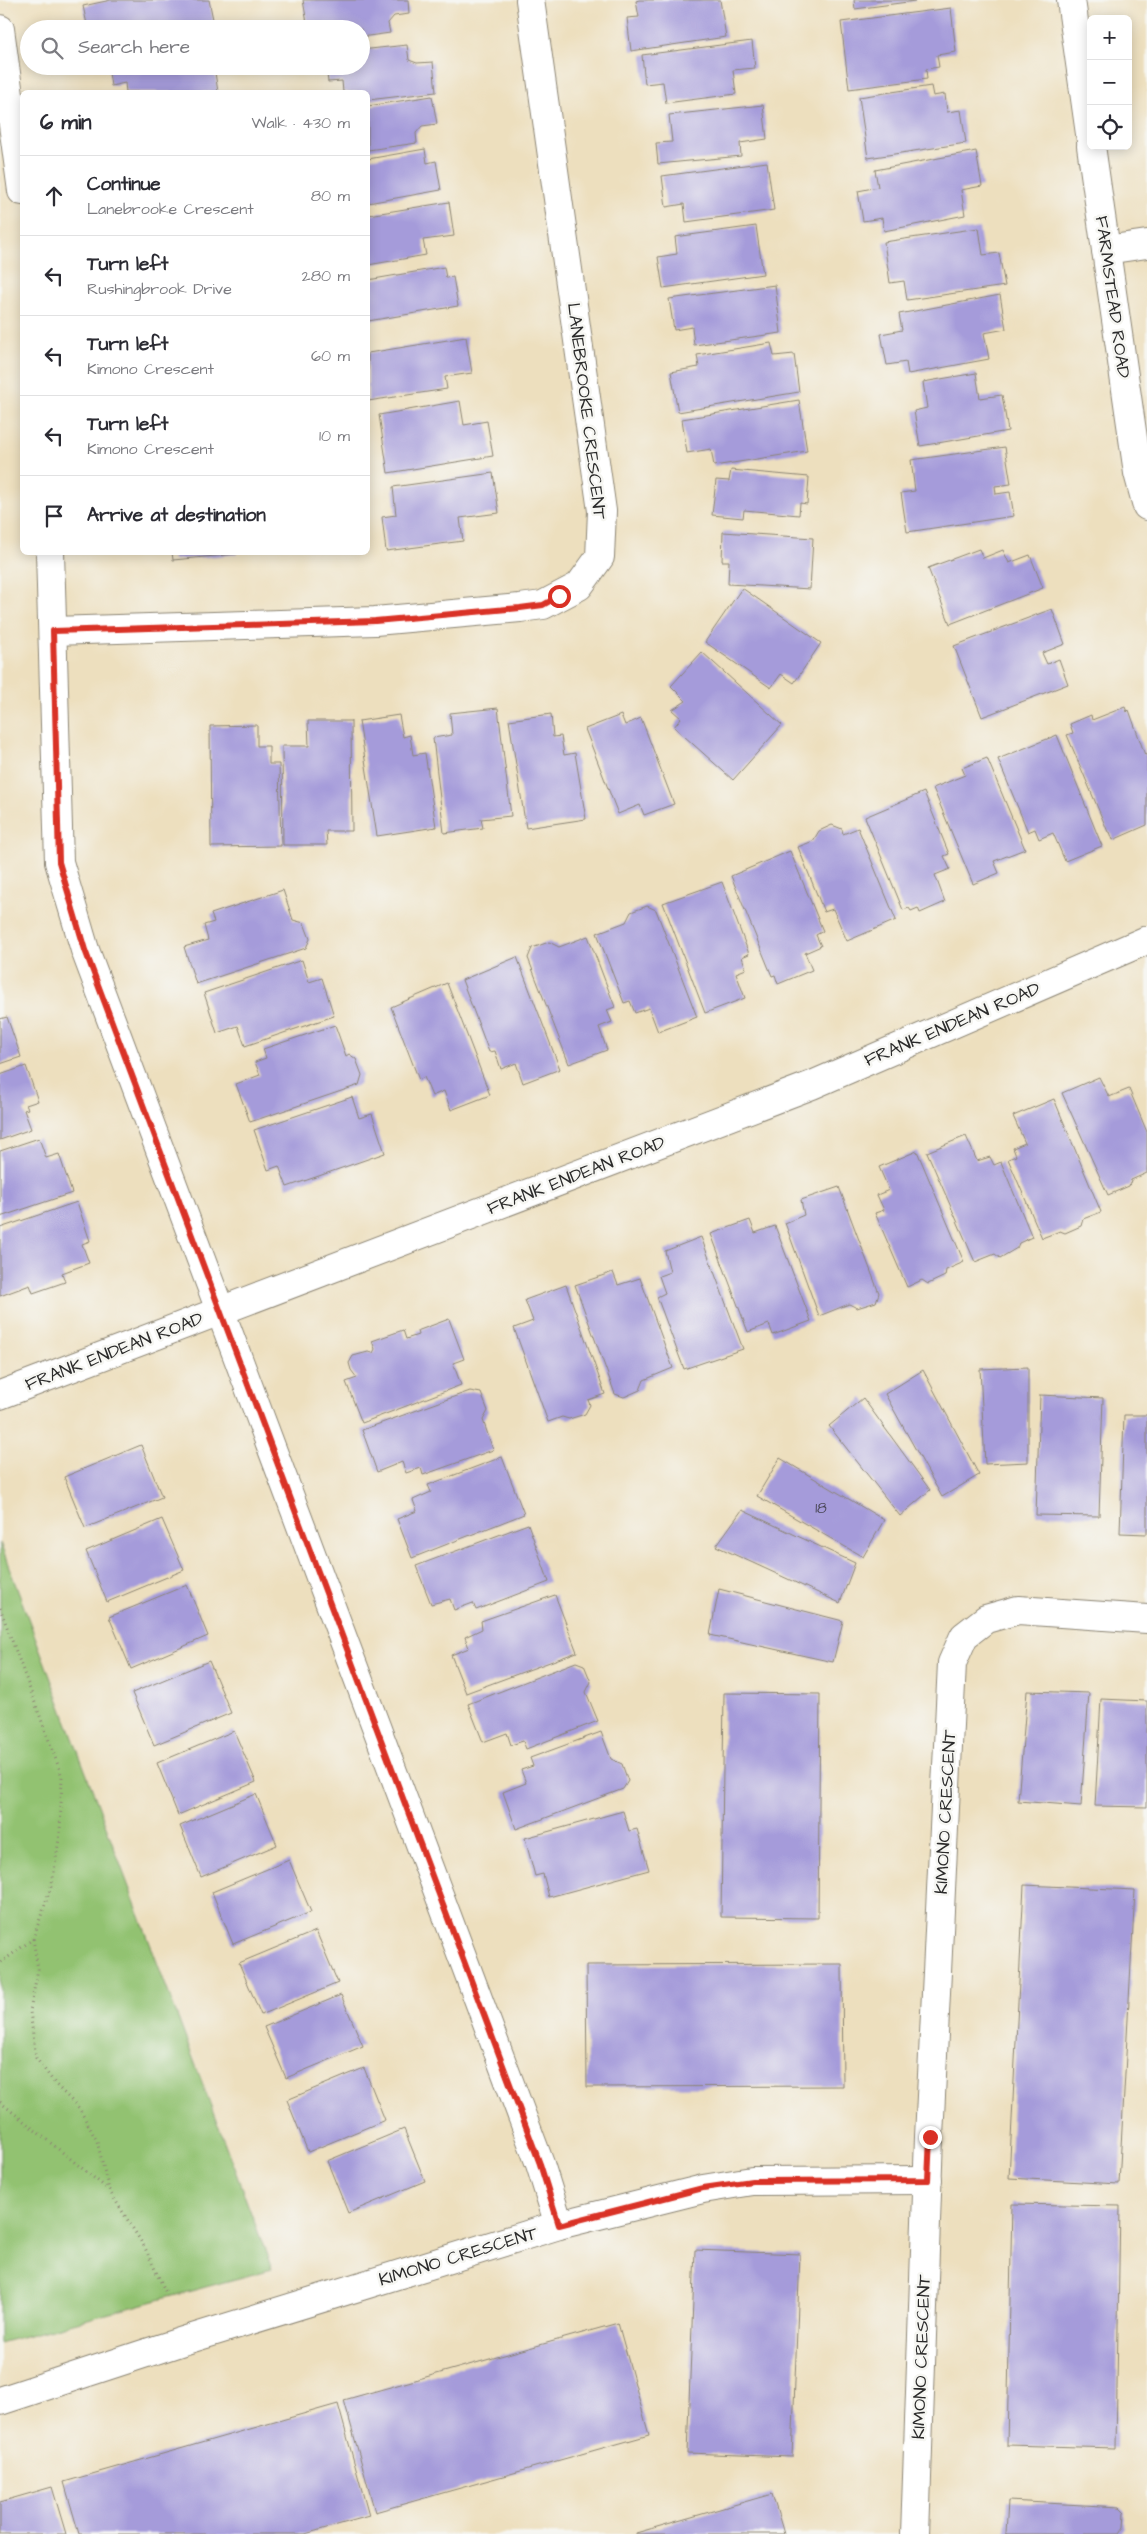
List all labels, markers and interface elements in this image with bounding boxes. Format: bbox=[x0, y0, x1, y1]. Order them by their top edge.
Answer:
map controls bbox=[1087, 15, 1132, 150]
button: + bbox=[1087, 15, 1132, 60]
search box bbox=[20, 20, 370, 75]
icon: search bbox=[38, 34, 66, 62]
text: Search here bbox=[78, 34, 190, 61]
button: − bbox=[1087, 60, 1132, 105]
button: locate bbox=[1087, 105, 1132, 150]
text: 6 min bbox=[40, 108, 92, 137]
text: Walk · 430 m bbox=[251, 112, 350, 134]
text: Continue bbox=[87, 171, 161, 198]
icon: ahead bbox=[40, 182, 68, 210]
text: 80 m bbox=[311, 185, 350, 207]
text: Lanebrooke Crescent bbox=[87, 198, 254, 220]
street label: FARMSTEAD ROAD bbox=[1089, 214, 1136, 380]
text: Turn left bbox=[87, 251, 168, 278]
icon: left bbox=[40, 262, 68, 290]
text: 280 m bbox=[302, 265, 350, 287]
text: Rushingbrook Drive bbox=[87, 278, 232, 300]
street label: LANEBROOKE CRESCENT bbox=[561, 301, 612, 522]
text: Turn left bbox=[87, 331, 168, 358]
icon: left bbox=[40, 342, 68, 370]
text: 60 m bbox=[311, 345, 350, 367]
text: Kimono Crescent bbox=[87, 358, 214, 380]
text: Turn left bbox=[87, 411, 168, 438]
icon: left bbox=[40, 422, 68, 450]
text: 10 m bbox=[319, 425, 350, 447]
text: Kimono Crescent bbox=[87, 438, 214, 460]
icon: arrive bbox=[40, 502, 68, 530]
text: Arrive at destination bbox=[87, 502, 266, 529]
route start bbox=[548, 585, 571, 608]
street label: FRANK ENDEAN ROAD bbox=[861, 976, 1044, 1073]
street label: FRANK ENDEAN ROAD bbox=[484, 1130, 669, 1221]
street label: FRANK ENDEAN ROAD bbox=[22, 1306, 207, 1397]
house number: 18 bbox=[815, 1498, 827, 1519]
street label: KIMONO CRESCENT bbox=[929, 1728, 962, 1895]
route end bbox=[919, 2126, 942, 2149]
street label: KIMONO CRESCENT bbox=[376, 2220, 541, 2293]
street label: KIMONO CRESCENT bbox=[906, 2273, 937, 2440]

